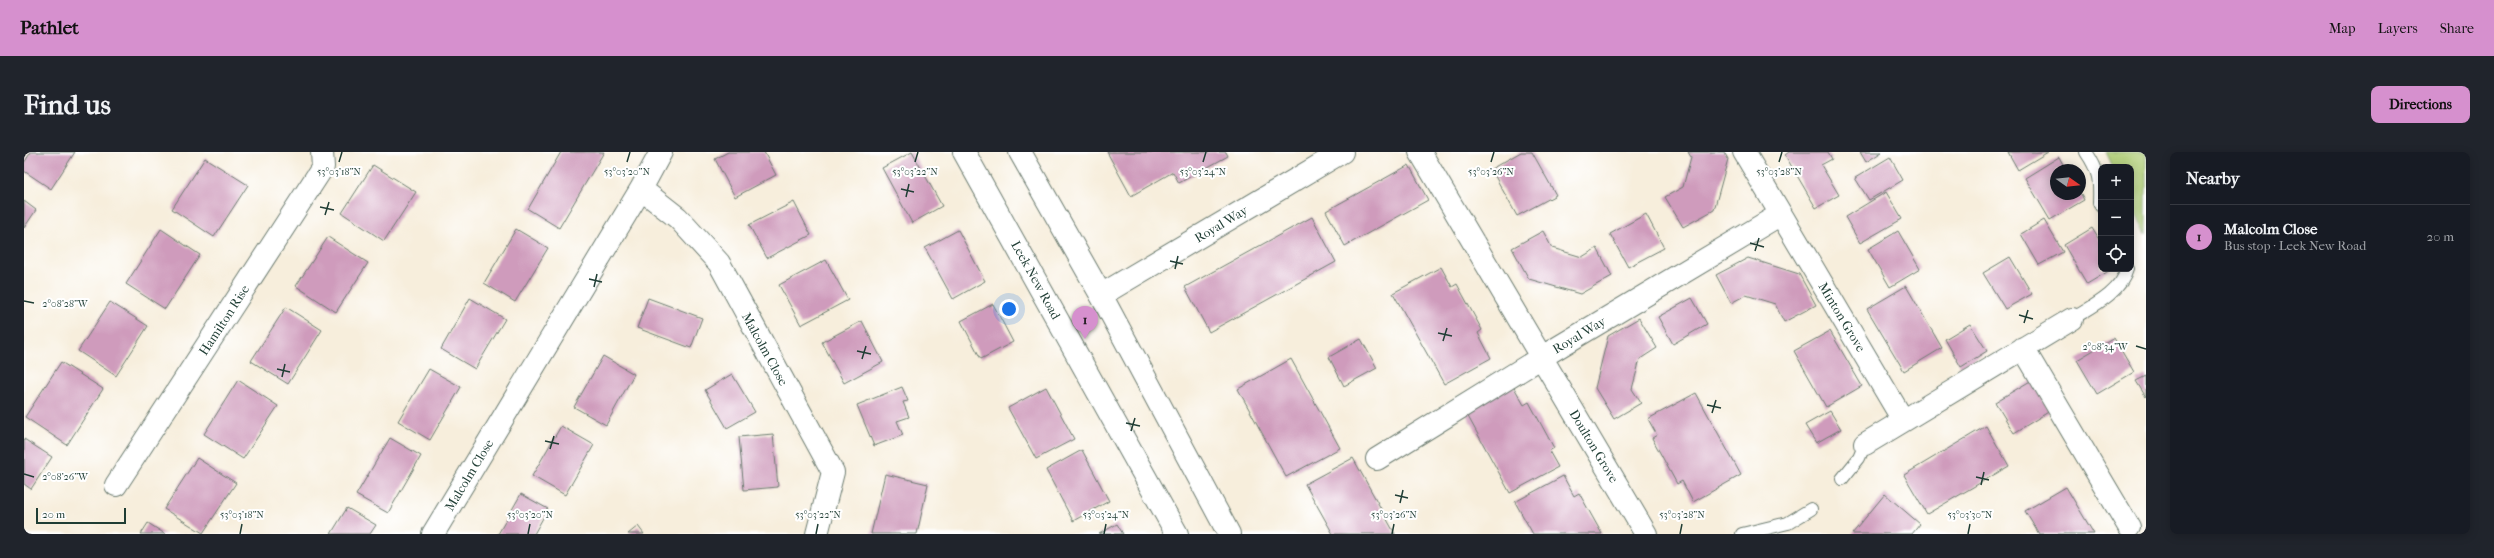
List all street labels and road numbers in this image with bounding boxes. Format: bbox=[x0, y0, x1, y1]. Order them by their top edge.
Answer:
street label: Royal Way bbox=[1192, 202, 1251, 246]
street label: Leek New Road bbox=[1008, 238, 1064, 323]
street label: Minton Grove bbox=[1815, 280, 1869, 355]
street label: Hamilton Rise bbox=[196, 282, 253, 358]
street label: Malcolm Close bbox=[739, 310, 791, 389]
street label: Royal Way bbox=[1550, 313, 1609, 357]
street label: Doulton Grove bbox=[1566, 407, 1622, 486]
street label: Malcolm Close bbox=[442, 436, 497, 514]

